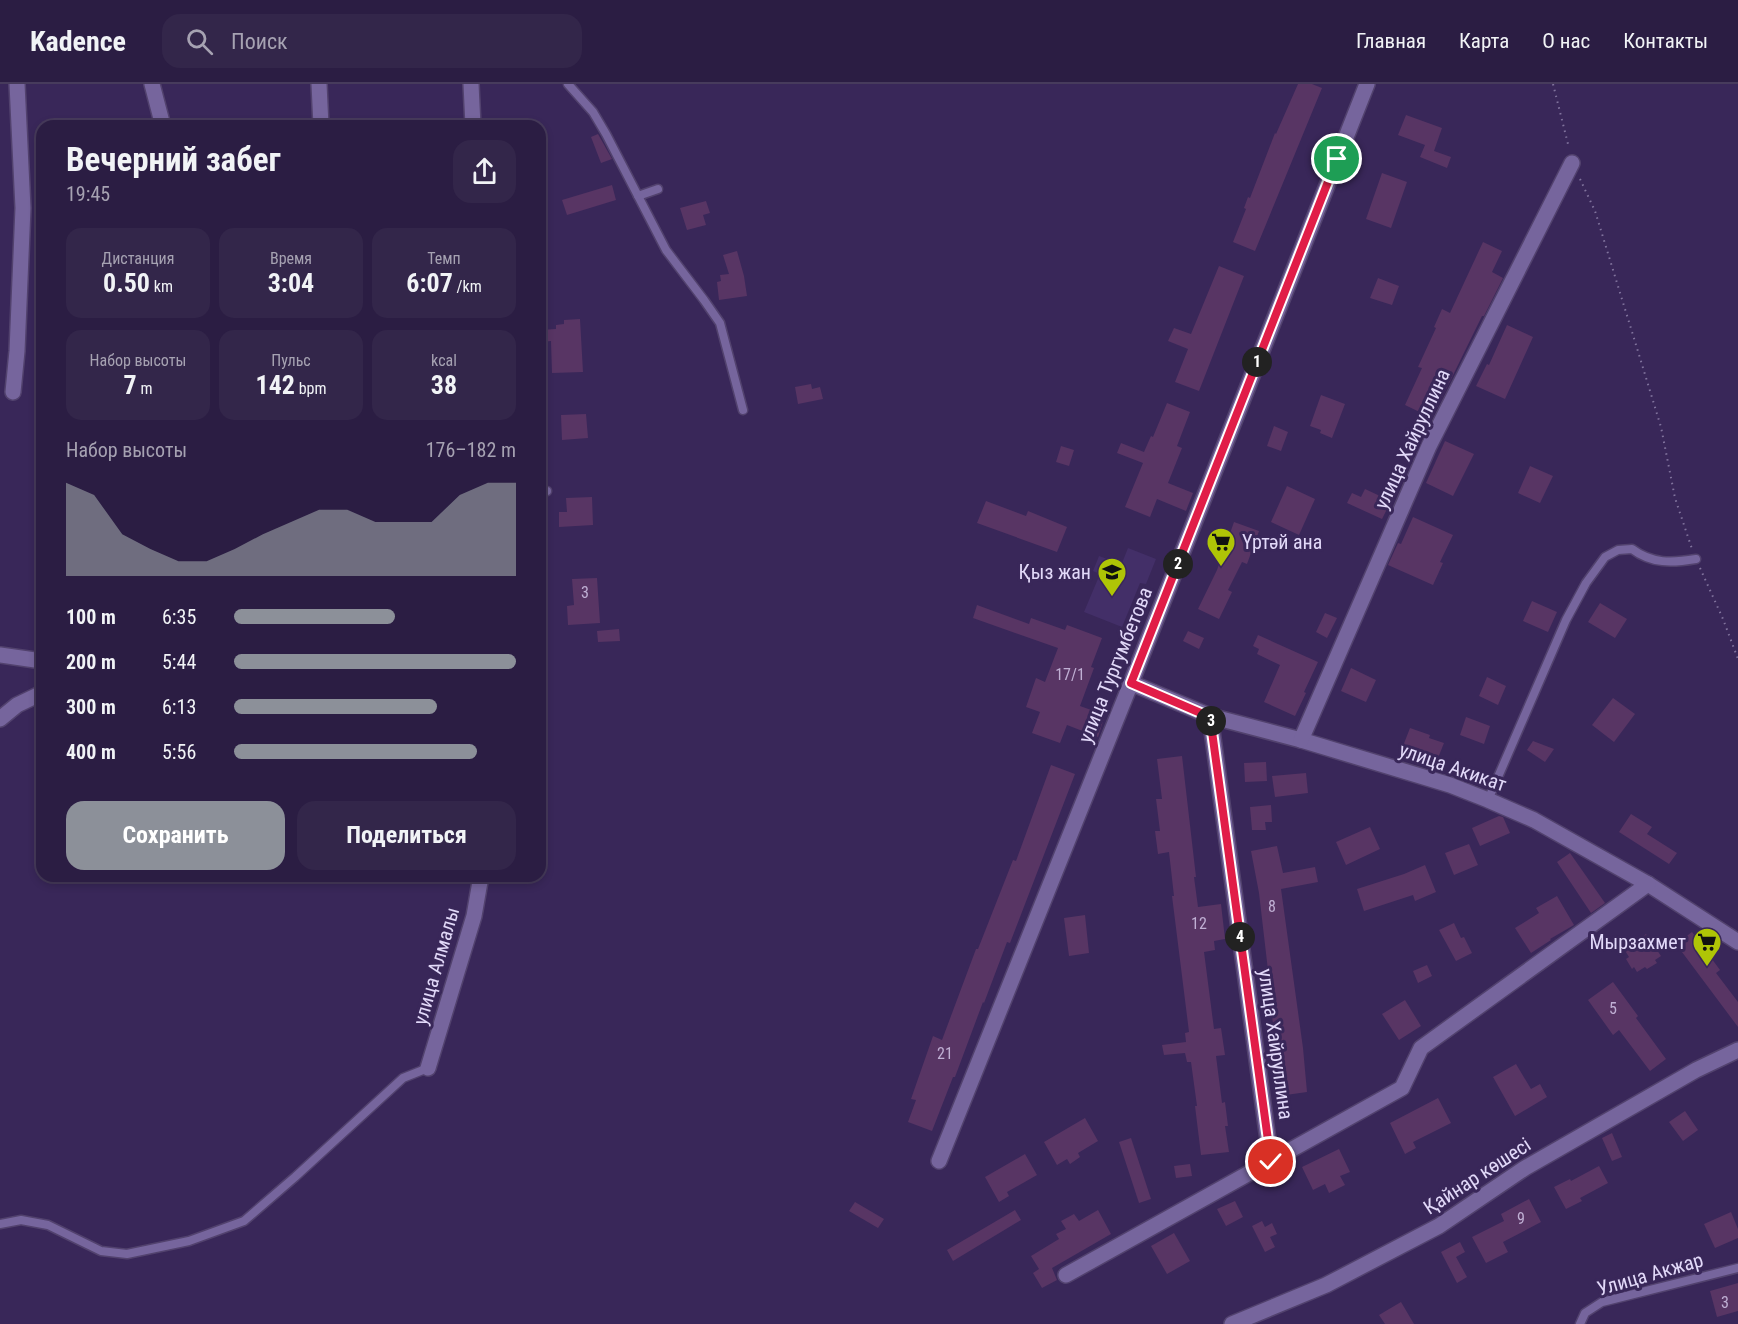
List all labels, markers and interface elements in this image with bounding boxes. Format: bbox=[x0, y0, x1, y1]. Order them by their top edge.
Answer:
search box bbox=[162, 14, 582, 68]
text: Kadence bbox=[30, 25, 126, 58]
icon: search bbox=[183, 25, 216, 58]
text: Поиск bbox=[231, 29, 288, 54]
text: Главная bbox=[1356, 29, 1426, 53]
text: Карта bbox=[1459, 29, 1509, 53]
text: О нас bbox=[1542, 29, 1590, 53]
text: Контакты bbox=[1623, 29, 1708, 53]
pin bbox=[1311, 133, 1362, 184]
text: Вечерний забег bbox=[66, 140, 281, 179]
button: share bbox=[453, 140, 516, 203]
icon: arrive bbox=[1320, 142, 1353, 175]
text: 19:45 bbox=[66, 182, 110, 206]
text: Дистанция bbox=[102, 249, 174, 268]
text: Время bbox=[270, 249, 312, 268]
text: Темп bbox=[427, 249, 461, 268]
text: 0.50 bbox=[103, 268, 150, 298]
text: 3:04 bbox=[268, 268, 314, 298]
text: 6:07 bbox=[406, 268, 453, 298]
text: km bbox=[150, 277, 173, 296]
text: /km bbox=[453, 277, 482, 296]
pin: 1 bbox=[1242, 347, 1272, 377]
text: Набор высоты bbox=[90, 351, 186, 370]
text: Пульс bbox=[271, 351, 311, 370]
text: kcal bbox=[431, 351, 457, 370]
text: 1 bbox=[1253, 352, 1261, 371]
street label: улица Хайруллина bbox=[1369, 365, 1455, 513]
text: 7 bbox=[124, 370, 137, 400]
text: 142 bbox=[256, 370, 295, 400]
text: 38 bbox=[431, 370, 457, 400]
text: m bbox=[137, 379, 152, 398]
text: bpm bbox=[295, 379, 326, 398]
text: Набор высоты bbox=[66, 438, 187, 462]
text: 176–182 m bbox=[426, 438, 516, 462]
supermarket icon: Үртәй ана bbox=[1205, 526, 1237, 568]
place label: Үртәй ана bbox=[1242, 530, 1322, 554]
pin: 2 bbox=[1163, 549, 1193, 579]
text: 2 bbox=[1174, 554, 1182, 573]
school or university icon: Қыз жан bbox=[1096, 556, 1128, 598]
place label: Қыз жан bbox=[1019, 560, 1091, 584]
house number: 3 bbox=[581, 583, 589, 602]
street label: улица Тургумбетова bbox=[1073, 584, 1157, 746]
text: 100 m bbox=[66, 605, 116, 629]
text: 6:35 bbox=[162, 605, 196, 629]
text: 200 m bbox=[66, 650, 116, 674]
text: 5:44 bbox=[162, 650, 196, 674]
house number: 17/1 bbox=[1055, 665, 1085, 684]
text: 300 m bbox=[66, 695, 116, 719]
text: 6:13 bbox=[162, 695, 196, 719]
pin: 3 bbox=[1196, 706, 1226, 736]
text: 3 bbox=[1207, 711, 1215, 730]
street label: улица Акикат bbox=[1396, 737, 1510, 797]
text: 400 m bbox=[66, 740, 116, 764]
text: 5:56 bbox=[162, 740, 196, 764]
button: Сохранить bbox=[66, 801, 285, 870]
button: Поделиться bbox=[297, 801, 516, 870]
house number: 8 bbox=[1268, 897, 1276, 916]
street label: улица Алмалы bbox=[408, 904, 464, 1028]
house number: 12 bbox=[1191, 914, 1207, 933]
pin: 4 bbox=[1225, 922, 1255, 952]
supermarket icon: Мырзахмет bbox=[1691, 926, 1723, 968]
text: 4 bbox=[1236, 927, 1244, 946]
place label: Мырзахмет bbox=[1589, 930, 1686, 954]
street label: улица Хайруллина bbox=[1254, 967, 1298, 1121]
house number: 5 bbox=[1609, 999, 1617, 1018]
house number: 21 bbox=[937, 1044, 953, 1063]
street label: Қайнар көшесі bbox=[1419, 1132, 1535, 1220]
pin bbox=[1245, 1136, 1296, 1187]
icon: check bbox=[1254, 1145, 1287, 1178]
house number: 9 bbox=[1517, 1209, 1525, 1228]
street label: Улица Акжар bbox=[1594, 1247, 1706, 1301]
house number: 3 bbox=[1721, 1293, 1729, 1312]

